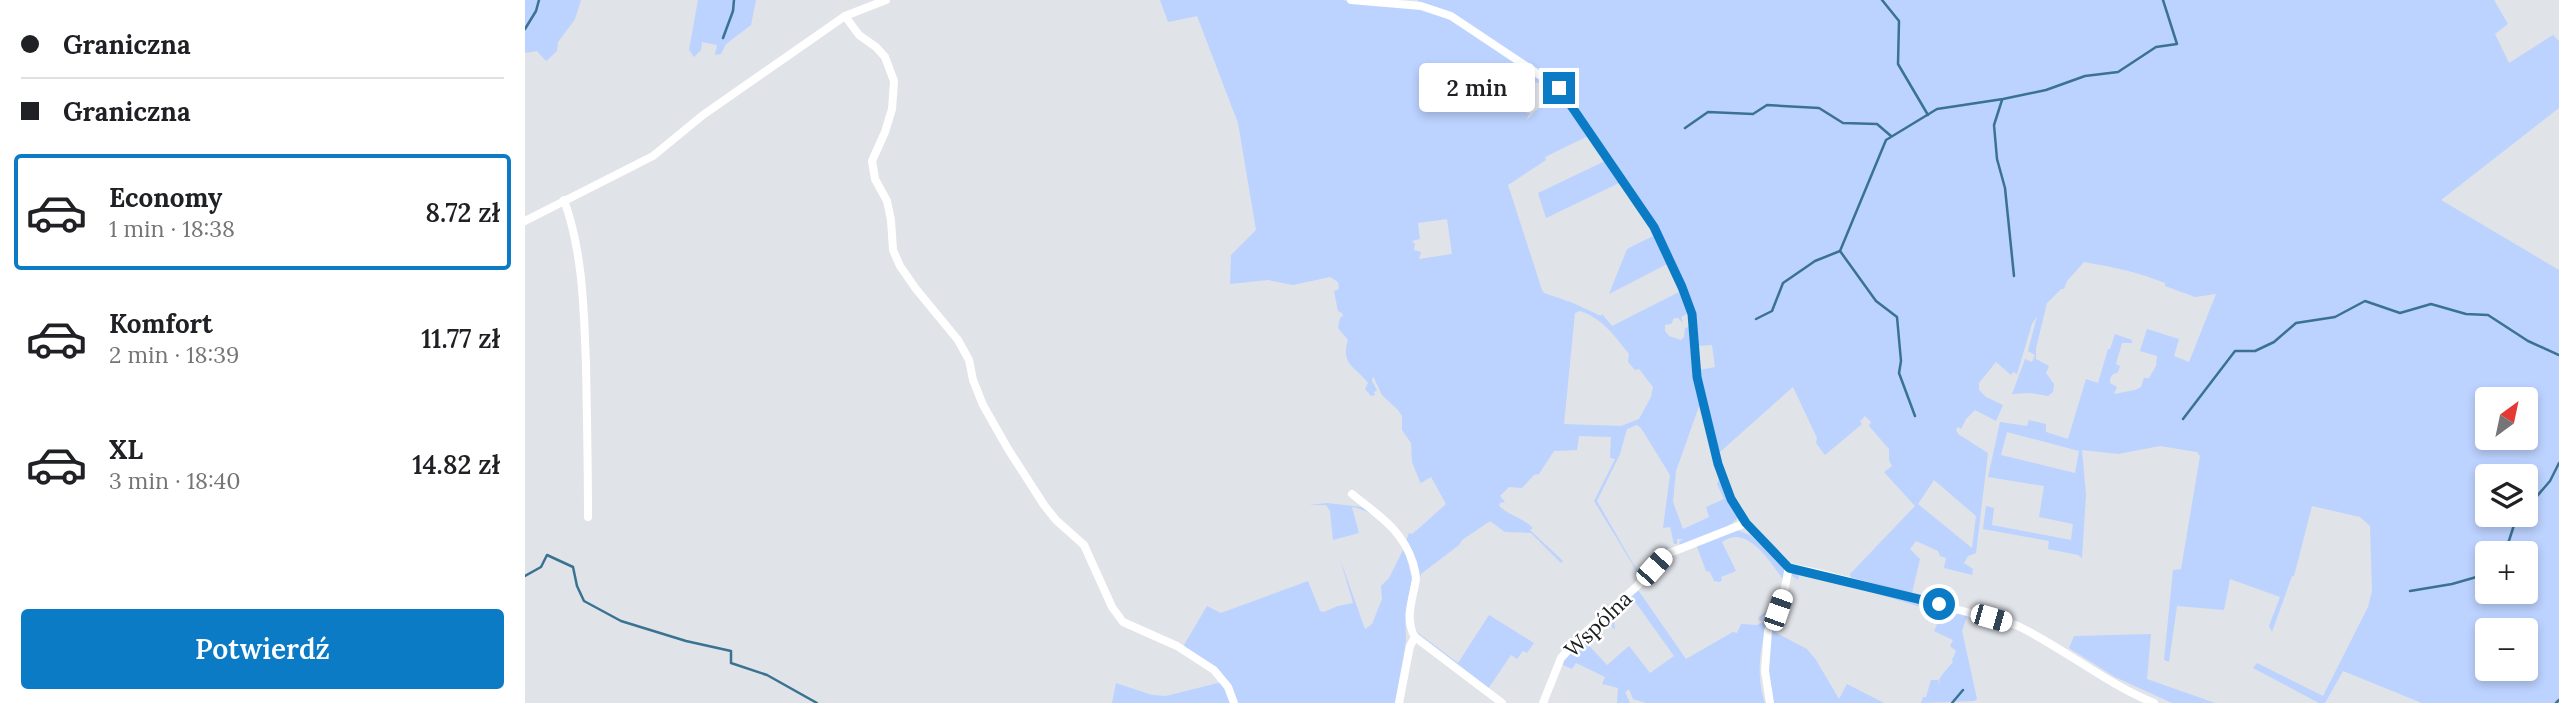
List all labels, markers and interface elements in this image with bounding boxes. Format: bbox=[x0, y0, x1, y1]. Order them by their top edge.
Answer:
text: Graniczna bbox=[63, 28, 191, 61]
callout: 2 min bbox=[1419, 64, 1535, 112]
route end bbox=[1543, 72, 1575, 104]
text: 2 min bbox=[1447, 73, 1507, 102]
text: Graniczna bbox=[63, 95, 191, 128]
icon: car bbox=[25, 181, 88, 244]
text: Economy bbox=[109, 181, 222, 214]
text: 8.72 zł bbox=[425, 196, 500, 229]
text: 1 min · 18:38 bbox=[109, 214, 235, 243]
icon: car bbox=[25, 307, 88, 370]
text: Komfort bbox=[109, 307, 213, 340]
text: 11.77 zł bbox=[421, 322, 500, 355]
text: 2 min · 18:39 bbox=[109, 340, 239, 369]
north arrow bbox=[2475, 387, 2537, 450]
map controls bbox=[2475, 387, 2538, 681]
icon: car bbox=[25, 433, 88, 496]
text: XL bbox=[109, 433, 143, 466]
text: 14.82 zł bbox=[412, 448, 500, 481]
button: layers bbox=[2475, 464, 2538, 527]
text: 3 min · 18:40 bbox=[109, 466, 241, 495]
button: + bbox=[2475, 541, 2538, 604]
car bbox=[1633, 544, 1676, 590]
street label: Wspólna bbox=[1558, 585, 1638, 663]
car bbox=[1762, 587, 1795, 633]
route start bbox=[1923, 588, 1955, 620]
car bbox=[1968, 602, 2015, 634]
button: Potwierdź bbox=[21, 609, 504, 689]
button: − bbox=[2475, 618, 2538, 681]

